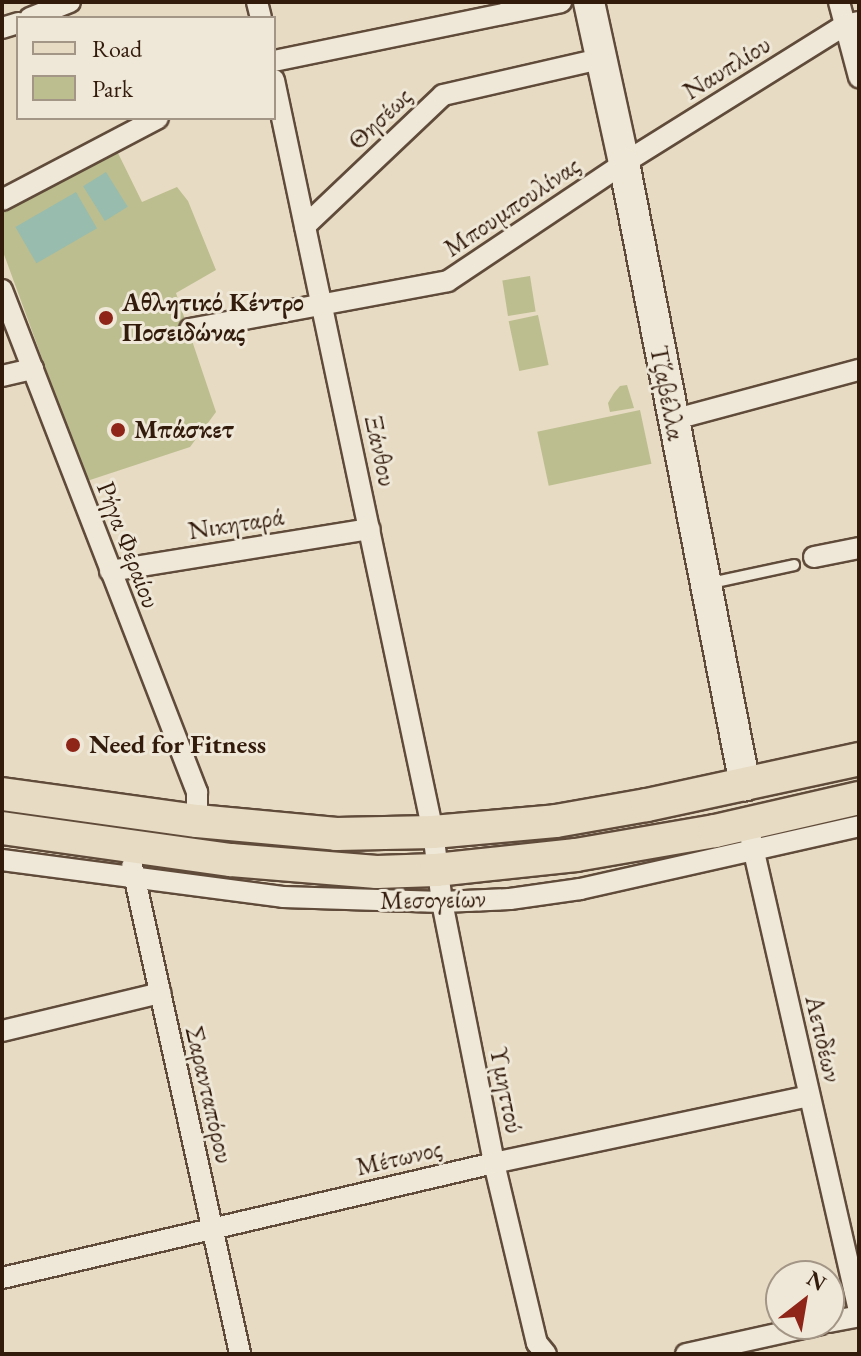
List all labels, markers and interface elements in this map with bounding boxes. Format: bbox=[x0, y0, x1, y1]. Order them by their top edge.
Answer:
legend bbox=[16, 16, 276, 120]
street label: Ναυπλίου bbox=[678, 29, 776, 107]
text: Road bbox=[92, 33, 142, 64]
text: Park bbox=[92, 73, 133, 104]
street label: Θησέως bbox=[342, 81, 418, 157]
street label: Μπουμπουλίνας bbox=[438, 150, 586, 264]
place label: Αθλητικό Κέντρο Ποσειδώνας bbox=[122, 287, 304, 348]
marker: Αθλητικό Κέντρο Ποσειδώνας bbox=[97, 309, 115, 327]
street label: Τζαβέλλα bbox=[643, 343, 691, 443]
street label: Ξάνθου bbox=[357, 413, 403, 489]
place label: Μπάσκετ bbox=[134, 414, 234, 446]
marker: Μπάσκετ bbox=[109, 421, 127, 439]
street label: Ρήγα Φεραίου bbox=[90, 477, 166, 613]
street label: Νικηταρά bbox=[186, 501, 286, 547]
place label: Need for Fitness bbox=[89, 729, 266, 761]
marker: Need for Fitness bbox=[64, 736, 82, 754]
street label: Μεσογείων bbox=[380, 883, 486, 917]
street label: Αετιδέων bbox=[798, 993, 848, 1085]
street label: Σαρανταπόρου bbox=[178, 1023, 240, 1167]
street label: Υμηττού bbox=[482, 1044, 530, 1136]
street label: Μέτωνος bbox=[353, 1133, 445, 1183]
north arrow bbox=[765, 1260, 845, 1340]
text: N bbox=[801, 1264, 832, 1298]

